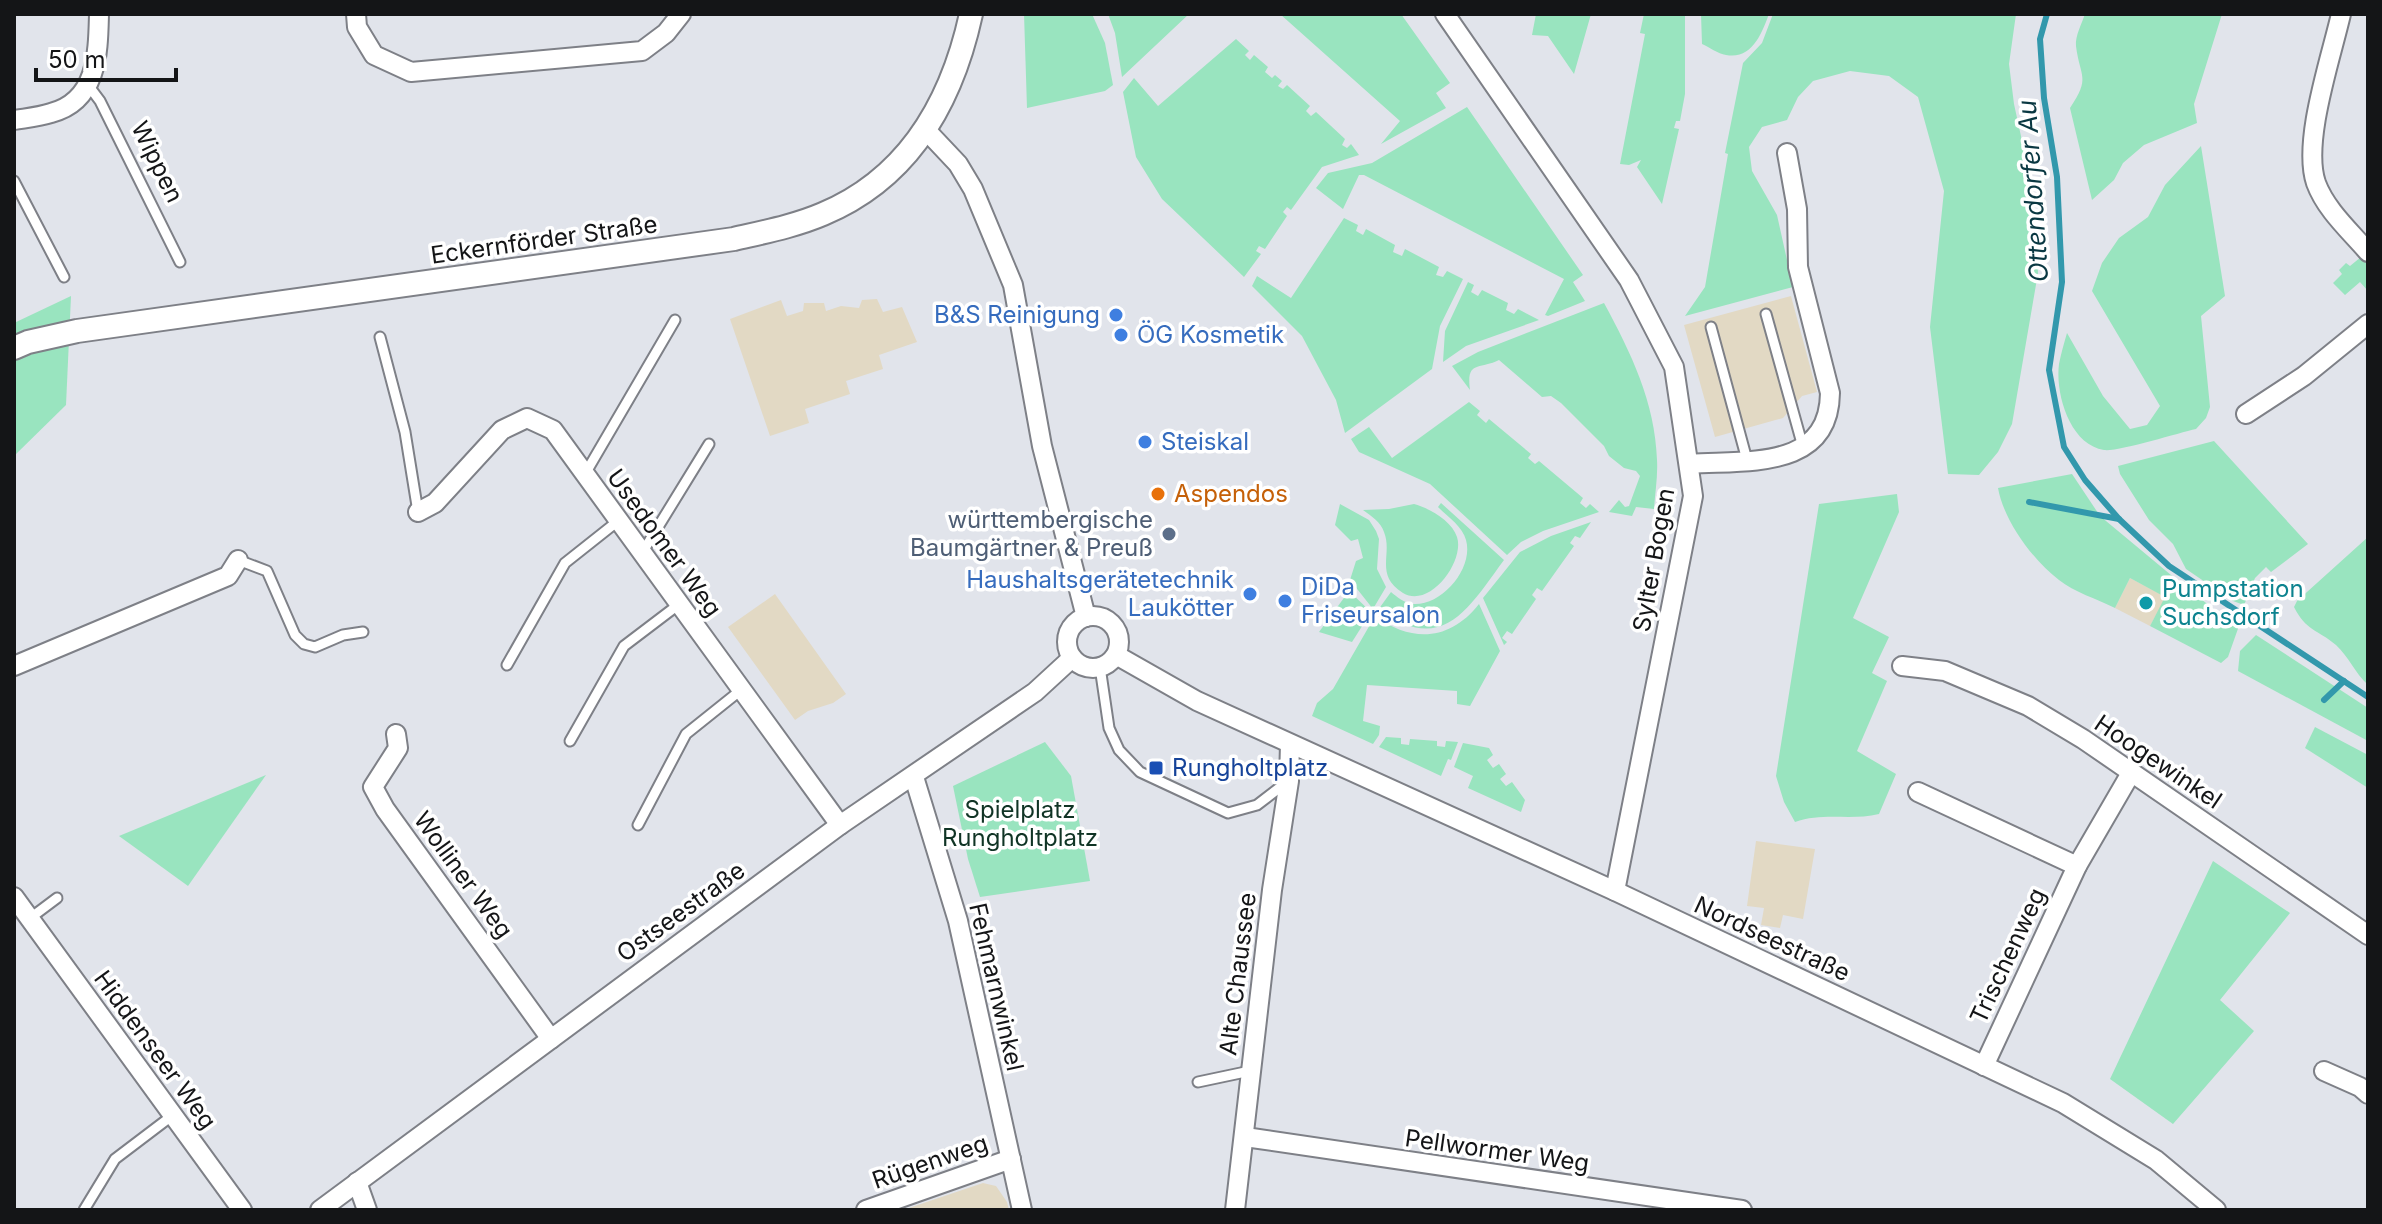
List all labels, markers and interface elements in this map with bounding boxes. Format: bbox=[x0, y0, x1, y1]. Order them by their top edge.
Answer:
scale bar bbox=[36, 32, 176, 82]
text: 50 m bbox=[48, 45, 106, 74]
water label: Ottendorfer Au bbox=[2011, 99, 2054, 283]
street label: Wippen bbox=[125, 116, 190, 207]
street label: Eckernförder Straße bbox=[429, 209, 659, 270]
place label: B&S Reinigung bbox=[934, 300, 1100, 329]
marker: B&S Reinigung bbox=[1107, 306, 1125, 324]
place label: ÖG Kosmetik bbox=[1137, 320, 1284, 349]
marker: ÖG Kosmetik bbox=[1112, 326, 1130, 344]
place label: Steiskal bbox=[1161, 427, 1249, 456]
marker: Steiskal bbox=[1136, 433, 1154, 451]
street label: Usedomer Weg bbox=[601, 463, 728, 622]
place label: Aspendos bbox=[1174, 479, 1288, 508]
marker: Aspendos bbox=[1149, 485, 1167, 503]
street label: Sylter Bogen bbox=[1627, 486, 1680, 634]
place label: württembergische Baumgärtner & Preuß bbox=[910, 505, 1153, 562]
marker: württembergische Baumgärtner & Preuß bbox=[1160, 525, 1178, 543]
place label: Haushaltsgerätetechnik Laukötter bbox=[966, 565, 1234, 622]
place label: DiDa Friseursalon bbox=[1301, 572, 1440, 629]
place label: Pumpstation Suchsdorf bbox=[2162, 574, 2304, 631]
marker: Haushaltsgerätetechnik Laukötter bbox=[1241, 585, 1259, 603]
marker: DiDa Friseursalon bbox=[1276, 592, 1294, 610]
marker: Pumpstation Suchsdorf bbox=[2137, 594, 2155, 612]
street label: Hoogewinkel bbox=[2089, 708, 2227, 815]
place label: Rungholtplatz bbox=[1172, 753, 1328, 782]
marker: Rungholtplatz bbox=[1147, 759, 1165, 777]
park label: Spielplatz Rungholtplatz bbox=[942, 795, 1098, 852]
street label: Wolliner Weg bbox=[408, 806, 519, 944]
street label: Ostseestraße bbox=[611, 855, 750, 968]
street label: Trischenweg bbox=[1964, 883, 2052, 1028]
street label: Nordseestraße bbox=[1690, 890, 1855, 987]
street label: Alte Chaussee bbox=[1213, 891, 1262, 1057]
street label: Fehmarnwinkel bbox=[963, 900, 1030, 1074]
street label: Hiddenseer Weg bbox=[88, 965, 223, 1135]
street label: Pellwormer Weg bbox=[1403, 1123, 1591, 1178]
street label: Rügenweg bbox=[868, 1128, 992, 1195]

